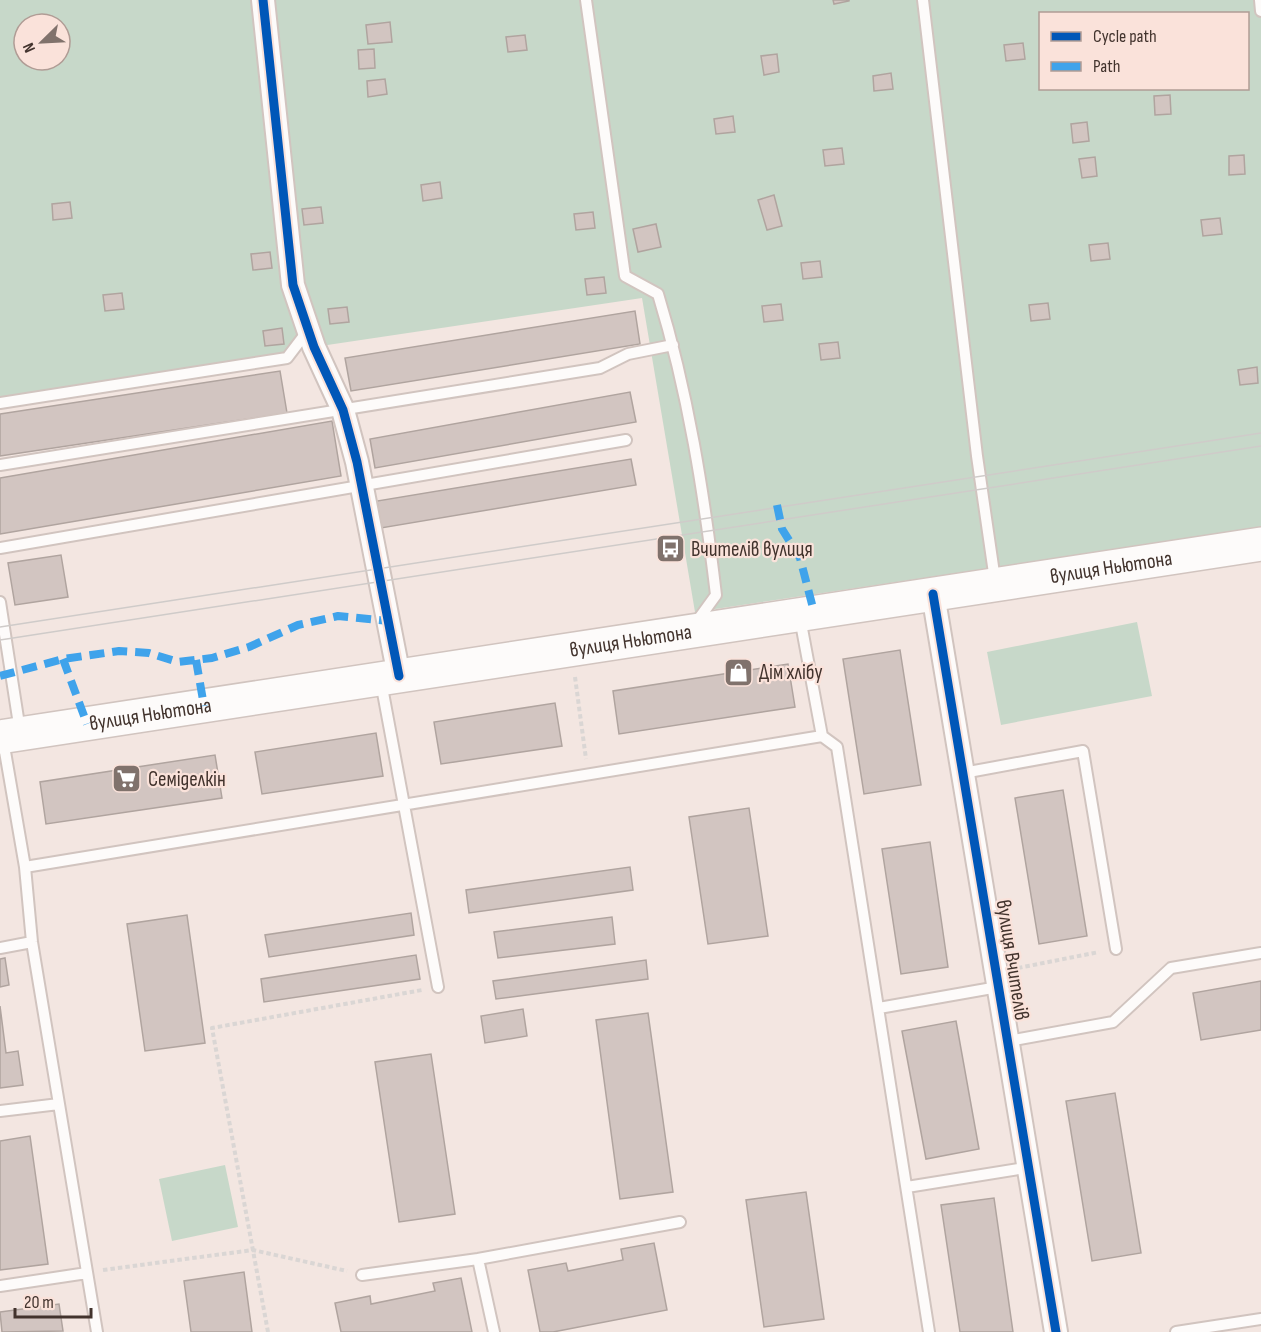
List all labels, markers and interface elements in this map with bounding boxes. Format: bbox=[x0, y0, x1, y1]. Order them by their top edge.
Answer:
north arrow bbox=[12, 12, 72, 72]
legend bbox=[1039, 12, 1249, 90]
text: Cycle path bbox=[1093, 26, 1157, 47]
text: N bbox=[19, 40, 40, 55]
text: Path bbox=[1093, 56, 1121, 77]
bus stop icon: Вчителів вулиця bbox=[654, 533, 686, 565]
place label: Вчителів вулиця bbox=[691, 537, 813, 562]
street label: вулиця Ньютона bbox=[1048, 546, 1174, 589]
street label: вулиця Ньютона bbox=[568, 619, 694, 663]
shop icon: Дім хлібу bbox=[722, 656, 754, 688]
place label: Дім хлібу bbox=[759, 660, 823, 685]
street label: вулиця Ньютона bbox=[88, 693, 213, 736]
supermarket icon: Семіделкін bbox=[111, 763, 143, 795]
place label: Семіделкін bbox=[148, 767, 226, 792]
street label: вулиця Вчителів bbox=[991, 898, 1034, 1022]
scale bar bbox=[15, 1281, 92, 1319]
text: 20 m bbox=[24, 1292, 54, 1313]

